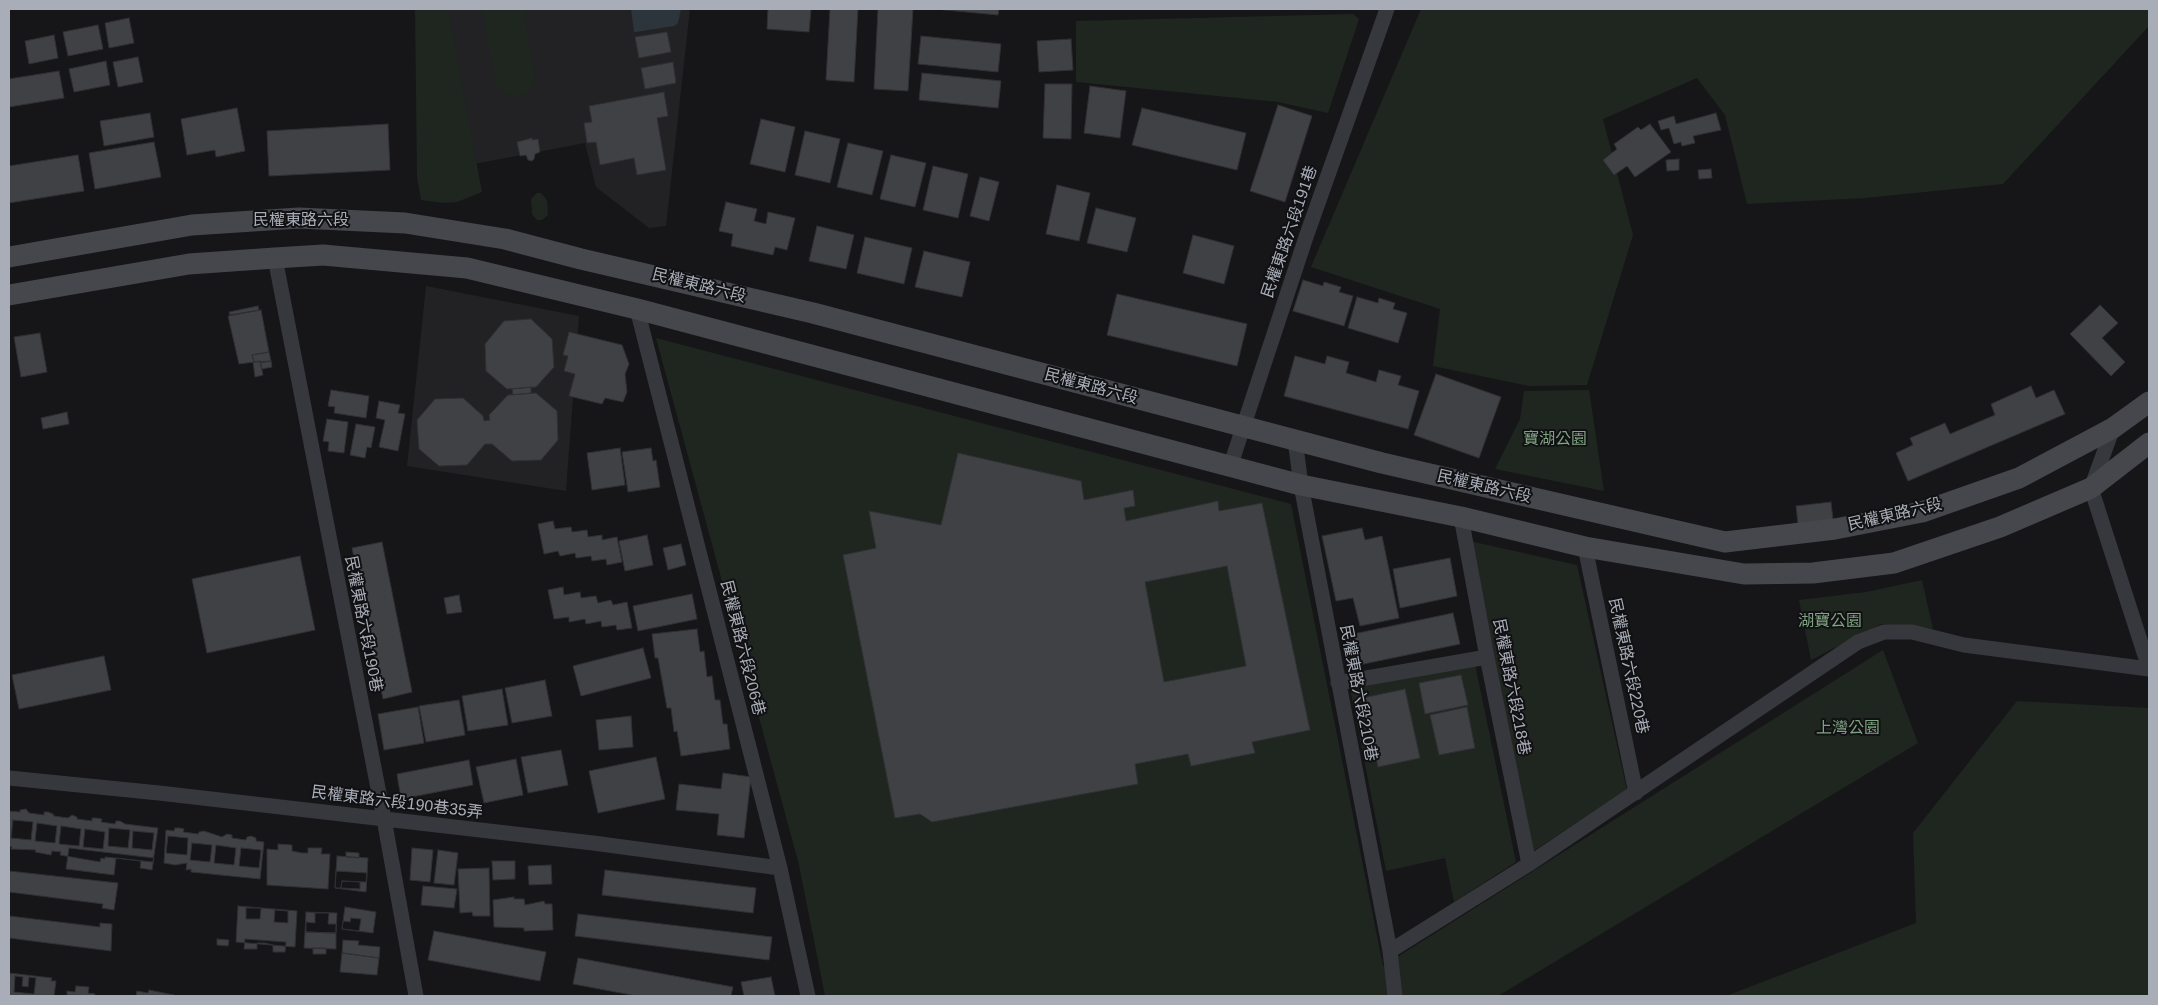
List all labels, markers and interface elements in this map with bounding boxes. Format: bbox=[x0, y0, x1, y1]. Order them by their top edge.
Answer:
street label: 民權東路六段191巷 bbox=[1258, 163, 1322, 301]
street label: 民權東路六段 bbox=[253, 211, 349, 231]
street label: 民權東路六段 bbox=[650, 265, 748, 307]
street label: 民權東路六段 bbox=[1042, 365, 1140, 409]
park label: 寶湖公園 bbox=[1523, 430, 1587, 450]
street label: 民權東路六段 bbox=[1435, 467, 1533, 507]
street label: 民權東路六段 bbox=[1846, 495, 1944, 535]
street label: 民權東路六段190巷 bbox=[340, 554, 386, 694]
street label: 民權東路六段206巷 bbox=[716, 578, 768, 718]
street label: 民權東路六段220巷 bbox=[1604, 596, 1652, 736]
park label: 湖寶公園 bbox=[1798, 612, 1862, 632]
street label: 民權東路六段218巷 bbox=[1488, 617, 1534, 757]
street label: 民權東路六段210巷 bbox=[1335, 623, 1381, 763]
park label: 上灣公園 bbox=[1816, 719, 1880, 739]
street label: 民權東路六段190巷35弄 bbox=[310, 783, 484, 823]

